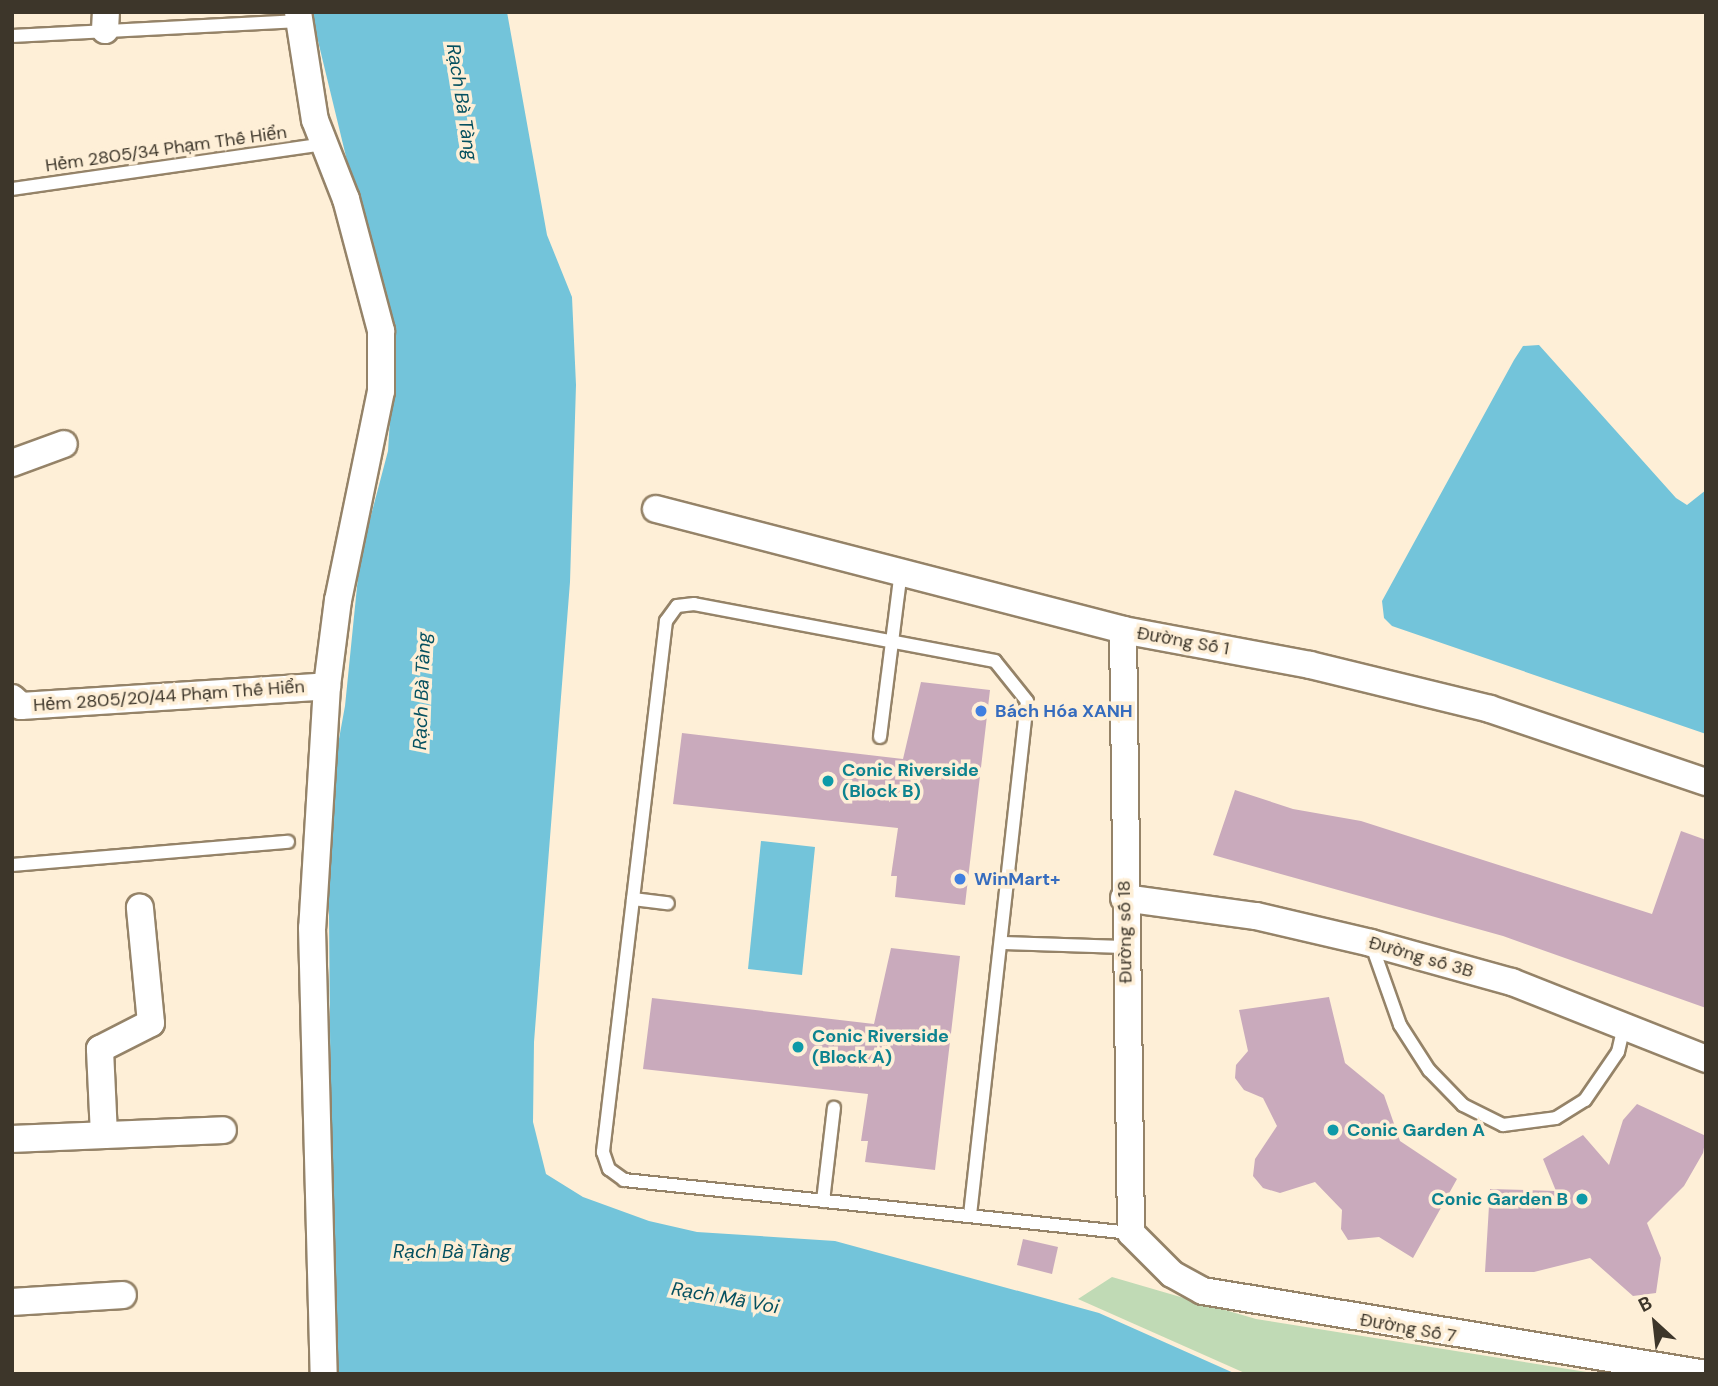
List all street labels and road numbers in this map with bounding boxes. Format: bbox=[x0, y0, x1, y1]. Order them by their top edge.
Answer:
street label: Hẻm 2805/34 Phạm Thế Hiển bbox=[44, 121, 288, 177]
street label: Đường Số 1 bbox=[1135, 622, 1231, 660]
street label: Hẻm 2805/20/44 Phạm Thế Hiển bbox=[33, 676, 305, 716]
street label: Đường số 18 bbox=[1113, 880, 1137, 984]
street label: Đường số 3B bbox=[1366, 932, 1476, 982]
street label: Đường Số 7 bbox=[1358, 1309, 1458, 1347]

